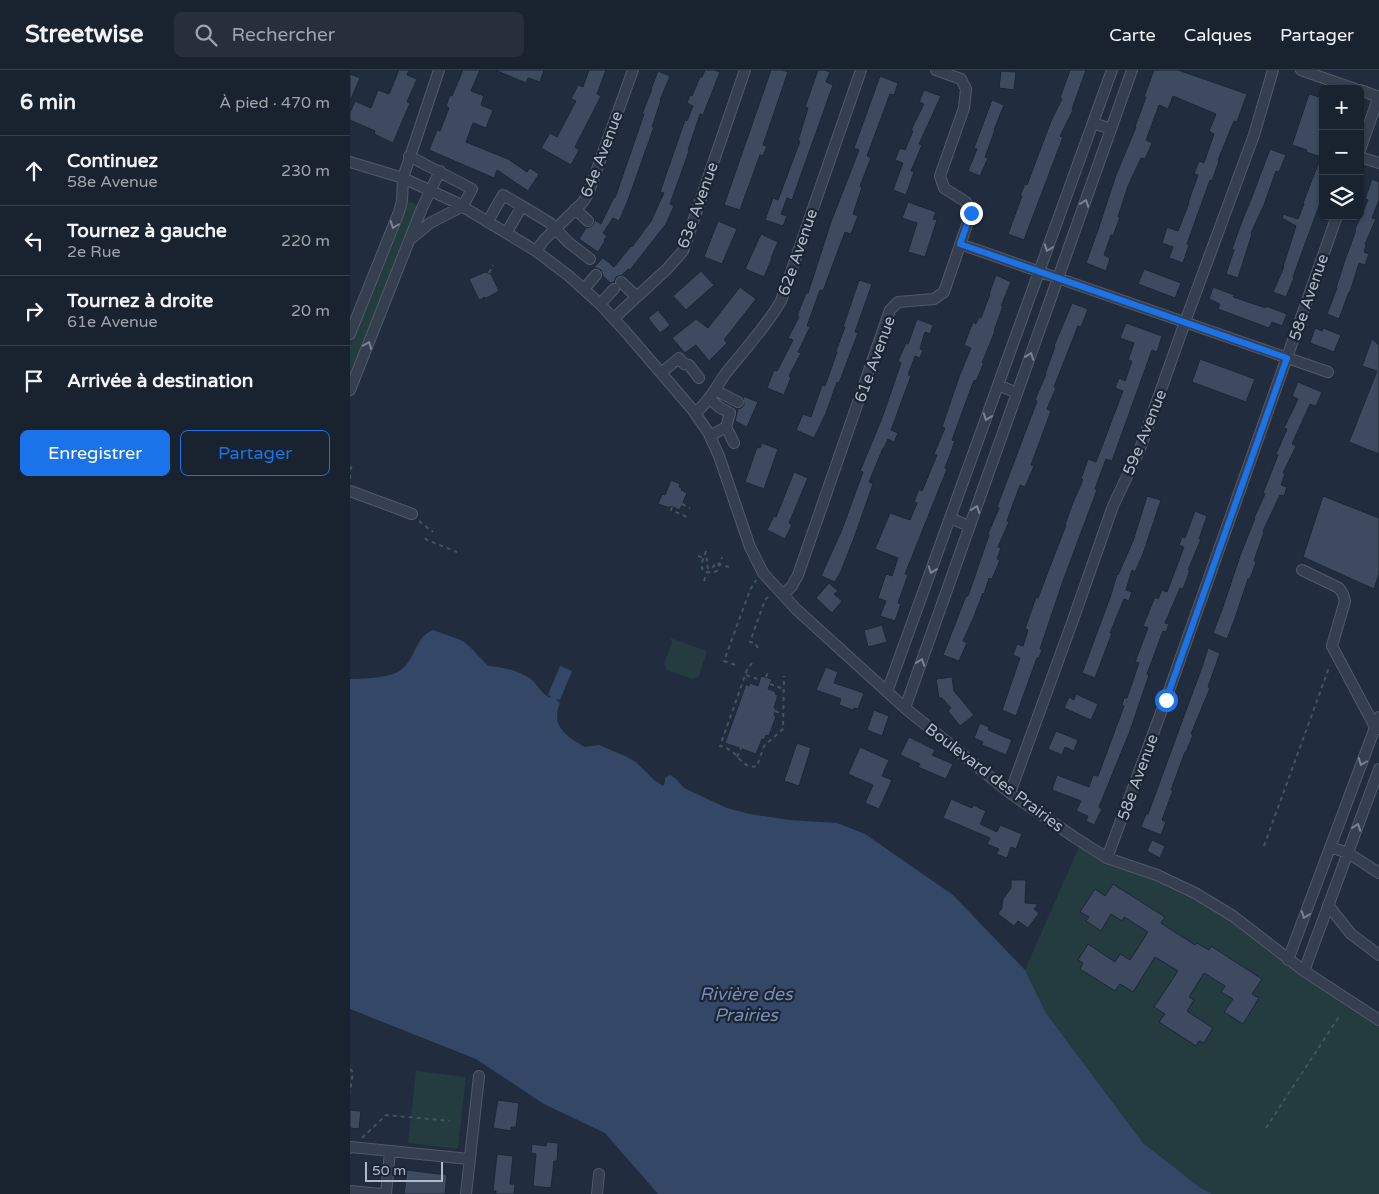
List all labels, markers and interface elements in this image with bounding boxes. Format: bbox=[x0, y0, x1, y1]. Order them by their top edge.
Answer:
search box bbox=[174, 12, 524, 57]
text: Streetwise bbox=[25, 20, 144, 49]
icon: search bbox=[192, 21, 220, 49]
text: Rechercher bbox=[232, 24, 335, 46]
text: Carte bbox=[1109, 24, 1156, 46]
text: Calques bbox=[1184, 24, 1252, 46]
text: Partager bbox=[1280, 24, 1354, 46]
map controls bbox=[1319, 85, 1364, 220]
button: + bbox=[1319, 85, 1364, 130]
text: 6 min bbox=[20, 90, 76, 115]
text: À pied · 470 m bbox=[219, 93, 330, 113]
street label: 64e Avenue bbox=[576, 108, 627, 200]
button: − bbox=[1319, 130, 1364, 175]
text: Continuez bbox=[67, 150, 158, 172]
icon: ahead bbox=[20, 157, 48, 185]
street label: 63e Avenue bbox=[673, 159, 723, 251]
text: 230 m bbox=[281, 161, 330, 181]
text: 58e Avenue bbox=[67, 172, 158, 192]
button: layers bbox=[1319, 175, 1364, 220]
one-way arrow bbox=[1079, 199, 1089, 207]
route end bbox=[960, 202, 983, 225]
street label: 62e Avenue bbox=[774, 206, 822, 298]
text: Tournez à gauche bbox=[67, 220, 227, 242]
one-way arrow bbox=[390, 220, 400, 229]
icon: left bbox=[20, 227, 48, 255]
text: 220 m bbox=[281, 231, 330, 251]
text: 2e Rue bbox=[67, 242, 120, 262]
one-way arrow bbox=[1044, 243, 1054, 251]
street label: 58e Avenue bbox=[1285, 251, 1333, 343]
text: Tournez à droite bbox=[67, 290, 213, 312]
icon: right bbox=[20, 297, 48, 325]
text: 20 m bbox=[291, 301, 330, 321]
text: 61e Avenue bbox=[67, 312, 158, 332]
street label: 61e Avenue bbox=[850, 313, 900, 405]
one-way arrow bbox=[362, 341, 373, 350]
one-way arrow bbox=[1024, 352, 1034, 360]
icon: arrive bbox=[20, 367, 48, 395]
text: Arrivée à destination bbox=[67, 370, 253, 392]
street label: 59e Avenue bbox=[1119, 387, 1171, 478]
one-way arrow bbox=[983, 412, 993, 421]
button: Enregistrer bbox=[20, 430, 170, 476]
button: Partager bbox=[180, 430, 330, 476]
one-way arrow bbox=[970, 505, 980, 514]
one-way arrow bbox=[928, 565, 938, 574]
one-way arrow bbox=[915, 658, 925, 667]
route start bbox=[1155, 689, 1178, 712]
street label: Boulevard des Prairies bbox=[921, 719, 1068, 836]
street label: 58e Avenue bbox=[1113, 731, 1163, 823]
one-way arrow bbox=[1358, 758, 1368, 766]
one-way arrow bbox=[1351, 823, 1361, 832]
one-way arrow bbox=[1301, 910, 1311, 918]
water label: Rivière des Prairies bbox=[699, 983, 794, 1026]
scale bar bbox=[365, 1159, 442, 1182]
text: 50 m bbox=[372, 1162, 406, 1179]

